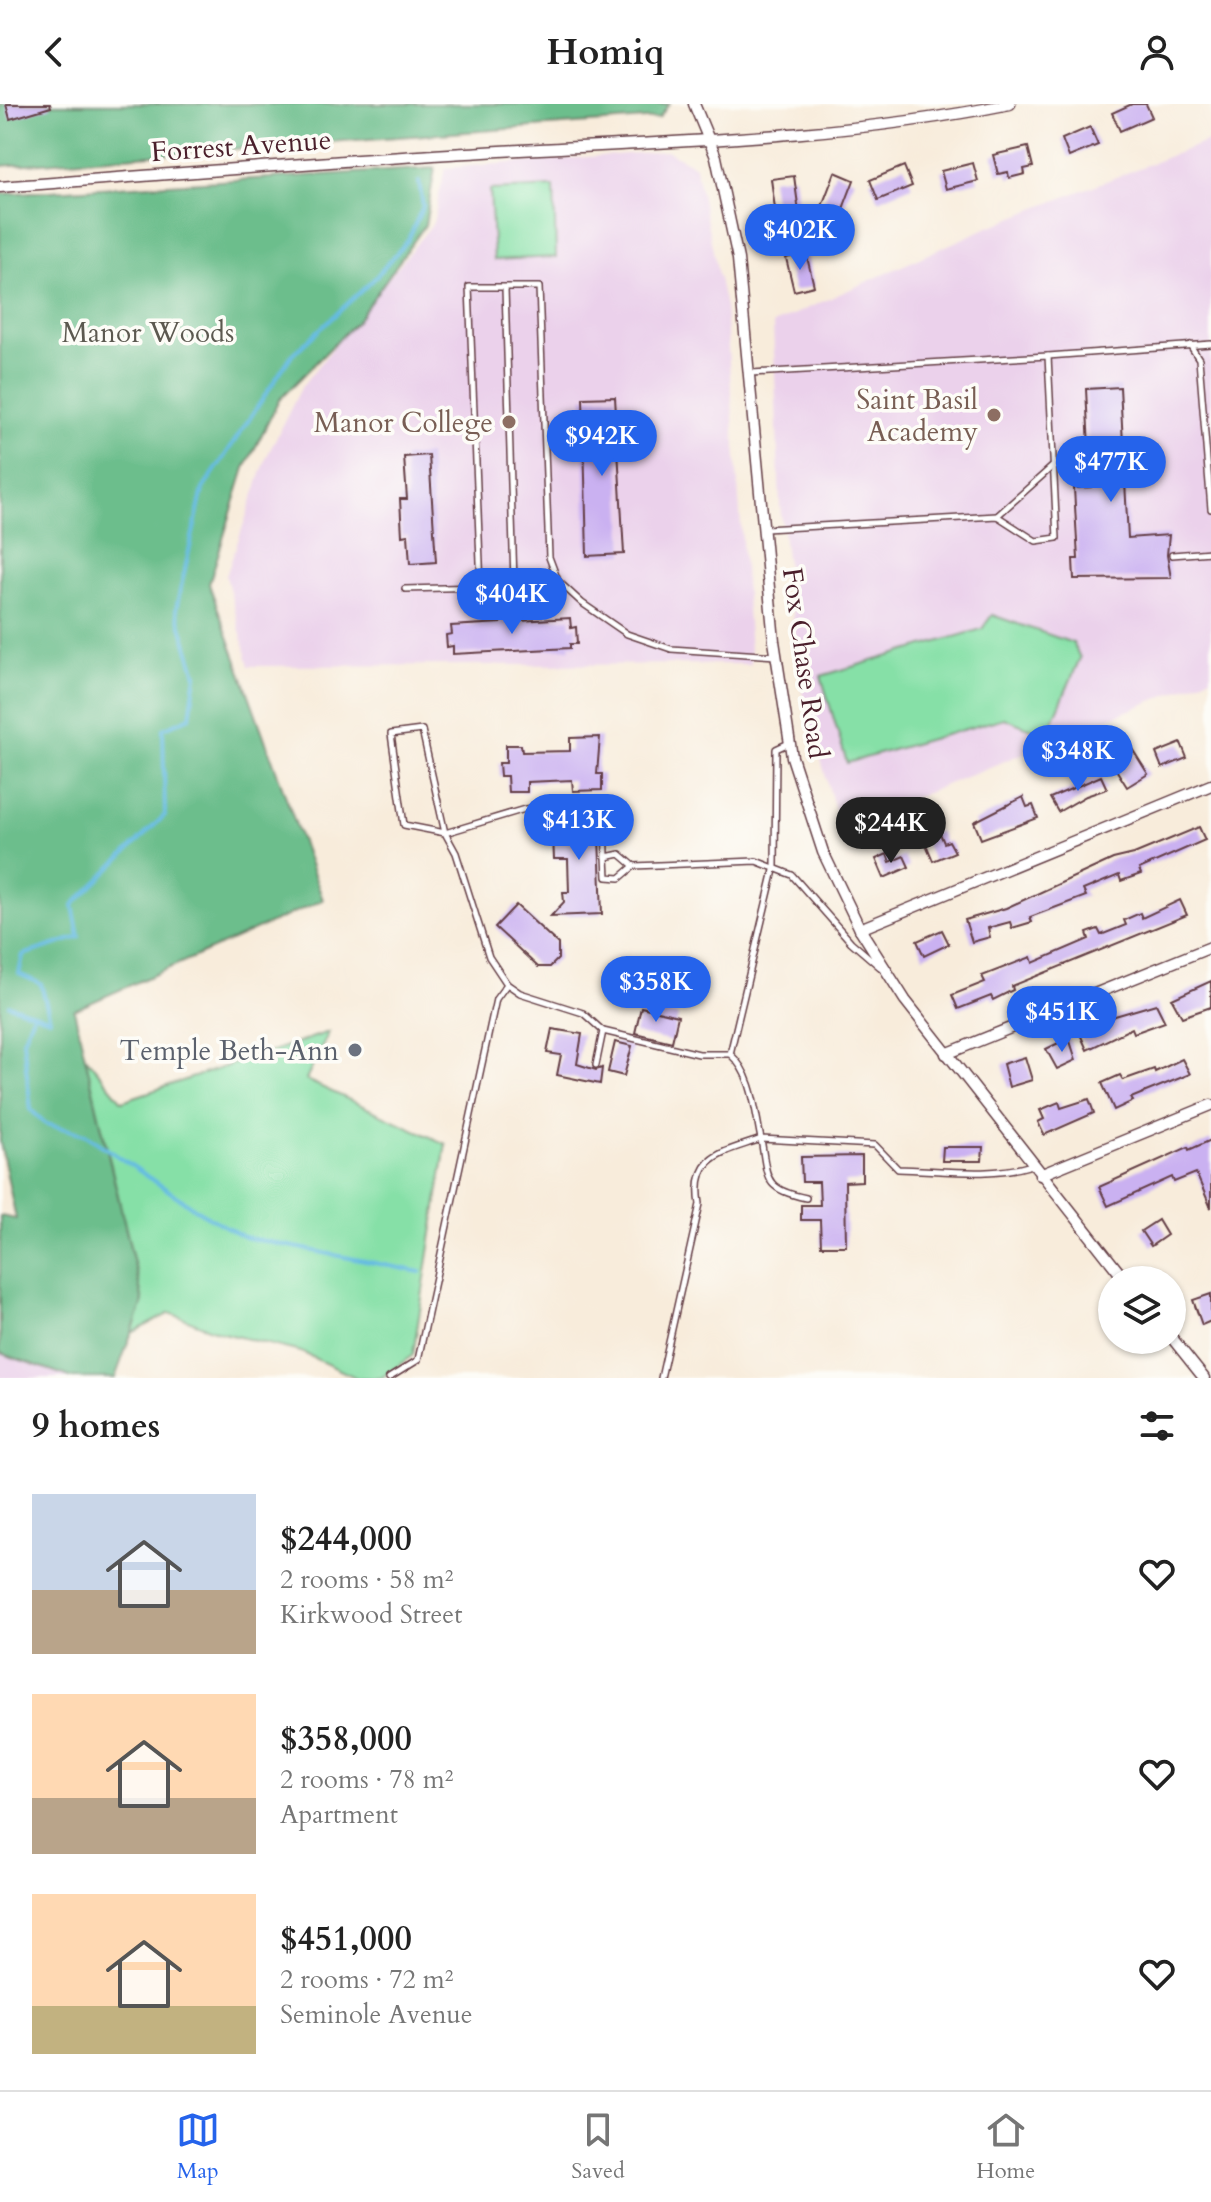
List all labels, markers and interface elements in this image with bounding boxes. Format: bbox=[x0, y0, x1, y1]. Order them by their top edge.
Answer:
text: Homiq bbox=[547, 28, 664, 77]
icon: back bbox=[32, 30, 76, 74]
icon: person bbox=[1135, 30, 1179, 74]
street label: Forrest Avenue bbox=[150, 121, 333, 171]
pin: $402K bbox=[744, 204, 856, 272]
text: $402K bbox=[763, 212, 837, 247]
park label: Manor Woods bbox=[62, 314, 234, 352]
place label: Saint Basil Academy bbox=[856, 381, 978, 451]
place label: Manor College bbox=[314, 404, 493, 442]
marker: Saint Basil Academy bbox=[985, 406, 1003, 424]
pin: $942K bbox=[546, 410, 658, 478]
marker: Manor College bbox=[500, 413, 518, 431]
text: $942K bbox=[565, 418, 639, 453]
pin: $477K bbox=[1055, 436, 1167, 504]
text: $477K bbox=[1074, 444, 1148, 479]
street label: Fox Chase Road bbox=[773, 565, 837, 761]
pin: $404K bbox=[456, 568, 568, 636]
text: $404K bbox=[475, 576, 549, 611]
pin: $348K bbox=[1022, 725, 1134, 793]
text: $348K bbox=[1041, 733, 1115, 768]
pin: $413K bbox=[523, 794, 635, 862]
pin: $244K bbox=[835, 797, 947, 865]
text: $413K bbox=[542, 802, 616, 837]
text: $244K bbox=[854, 805, 928, 840]
pin: $358K bbox=[600, 956, 712, 1024]
text: $358K bbox=[619, 964, 693, 999]
pin: $451K bbox=[1006, 986, 1118, 1054]
text: $451K bbox=[1025, 994, 1099, 1029]
place label: Temple Beth-Ann bbox=[120, 1032, 339, 1070]
marker: Temple Beth-Ann bbox=[346, 1041, 364, 1059]
map controls bbox=[1098, 1266, 1186, 1354]
button: layers bbox=[1098, 1266, 1186, 1354]
text: 9 homes bbox=[32, 1403, 160, 1449]
icon: filters bbox=[1135, 1404, 1179, 1448]
text: $244,000 bbox=[280, 1516, 412, 1562]
icon: home bbox=[96, 1526, 192, 1622]
icon: heart bbox=[1135, 1552, 1179, 1596]
text: 2 rooms · 58 m² bbox=[280, 1562, 453, 1597]
text: Kirkwood Street bbox=[280, 1597, 462, 1632]
text: $358,000 bbox=[280, 1716, 412, 1762]
icon: home bbox=[96, 1726, 192, 1822]
icon: heart bbox=[1135, 1752, 1179, 1796]
text: 2 rooms · 78 m² bbox=[280, 1762, 453, 1797]
text: Apartment bbox=[280, 1797, 398, 1832]
text: $451,000 bbox=[280, 1916, 412, 1962]
icon: home bbox=[96, 1926, 192, 2022]
icon: heart bbox=[1135, 1952, 1179, 1996]
text: 2 rooms · 72 m² bbox=[280, 1962, 453, 1997]
text: Seminole Avenue bbox=[280, 1997, 473, 2032]
tab: Map bbox=[176, 2108, 220, 2186]
tab: Saved bbox=[571, 2108, 625, 2186]
tab: Home bbox=[976, 2108, 1035, 2186]

